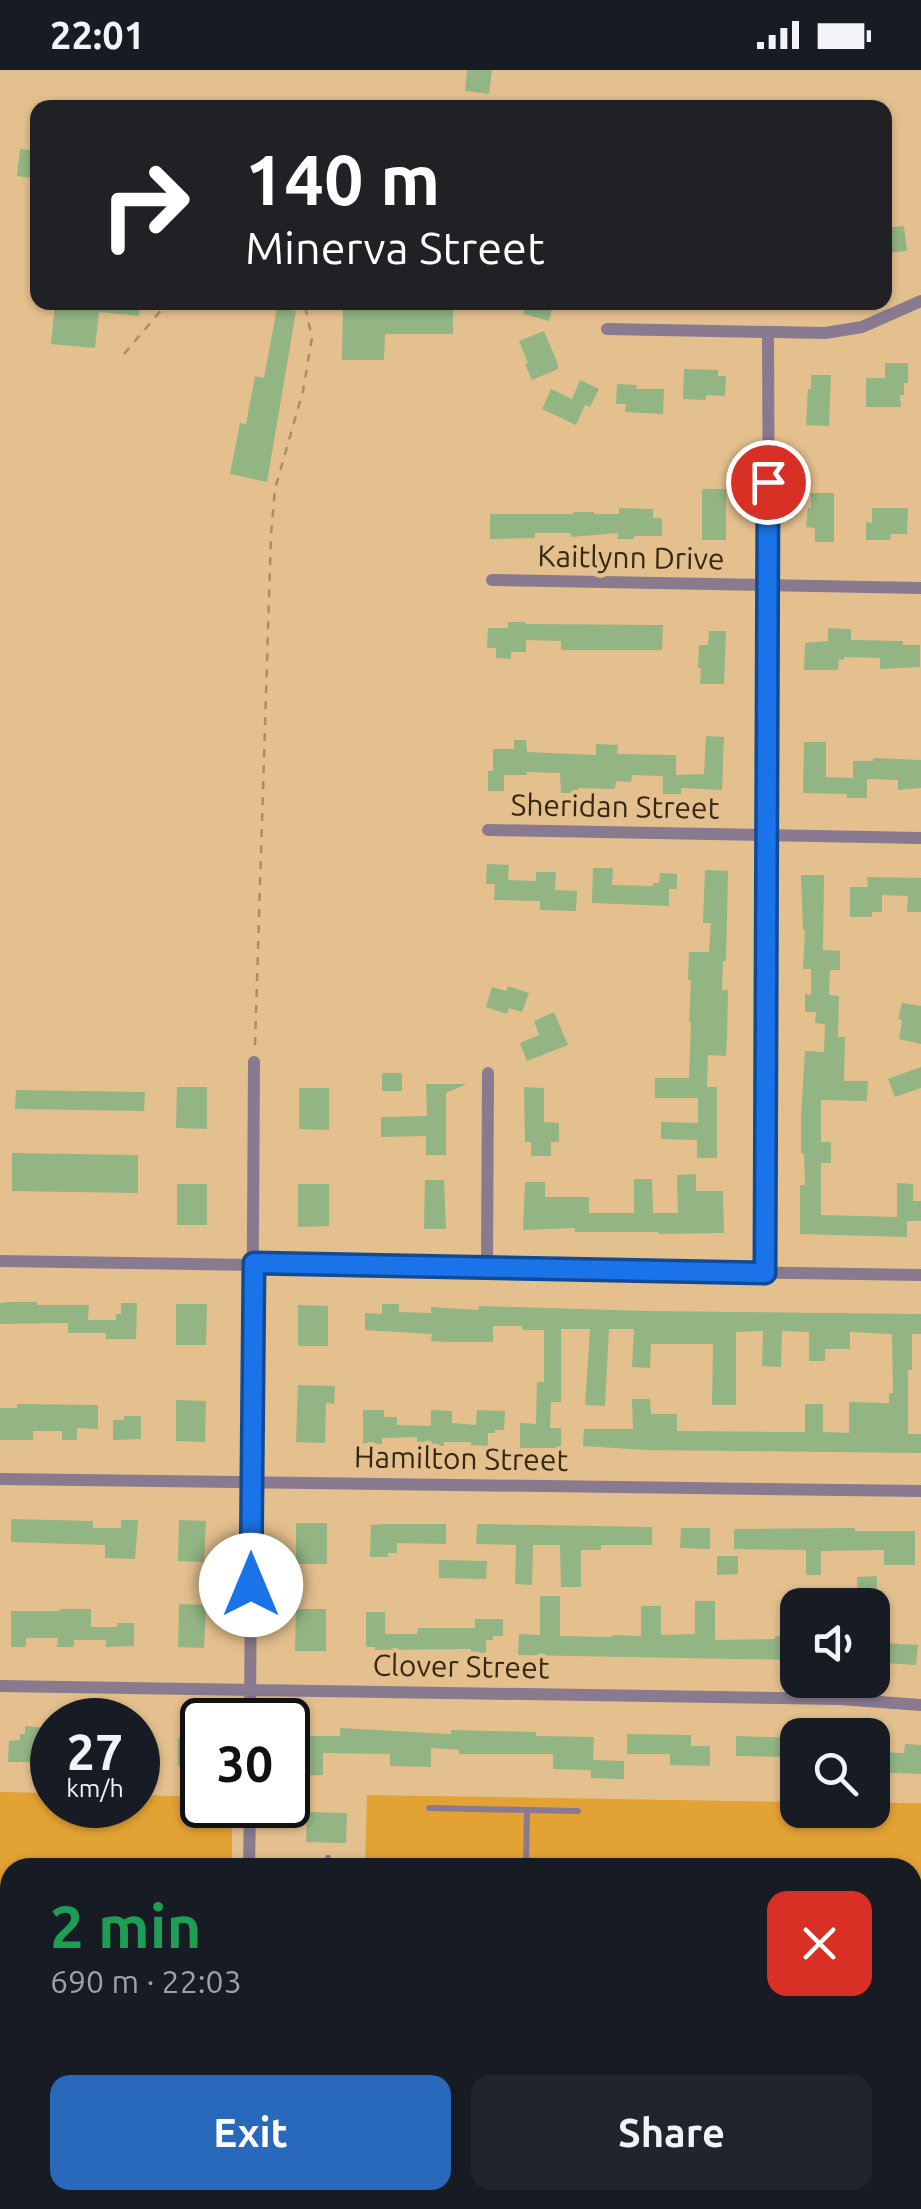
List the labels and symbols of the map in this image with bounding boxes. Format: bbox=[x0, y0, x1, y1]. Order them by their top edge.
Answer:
pin bbox=[726, 440, 811, 525]
street label: Kaitlynn Drive bbox=[537, 538, 725, 576]
street label: Sheridan Street bbox=[510, 787, 720, 825]
street label: Hamilton Street bbox=[354, 1439, 569, 1477]
position arrow bbox=[199, 1533, 303, 1637]
street label: Clover Street bbox=[372, 1647, 550, 1685]
speed limit sign: 30 bbox=[180, 1698, 310, 1828]

